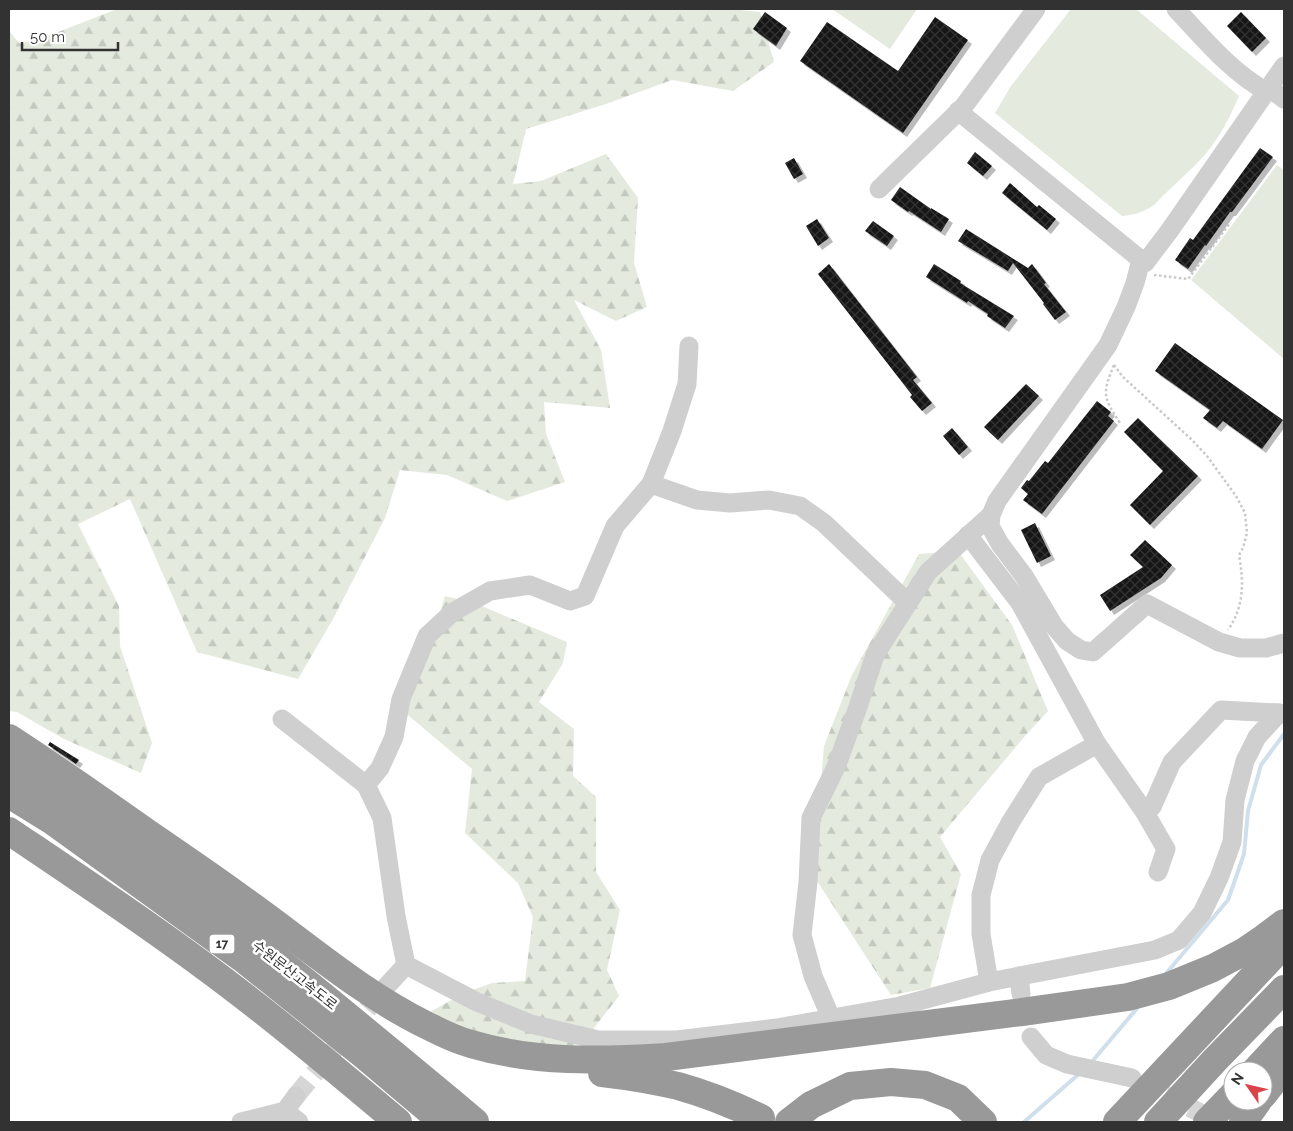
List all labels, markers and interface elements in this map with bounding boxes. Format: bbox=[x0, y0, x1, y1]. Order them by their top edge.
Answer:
scale bar bbox=[22, 20, 119, 52]
text: 50 m bbox=[30, 28, 65, 46]
road number: 17 bbox=[210, 934, 234, 954]
street label: 수원문산고속도로 bbox=[249, 937, 341, 1013]
north arrow bbox=[1223, 1061, 1273, 1111]
text: N bbox=[1228, 1070, 1247, 1088]

